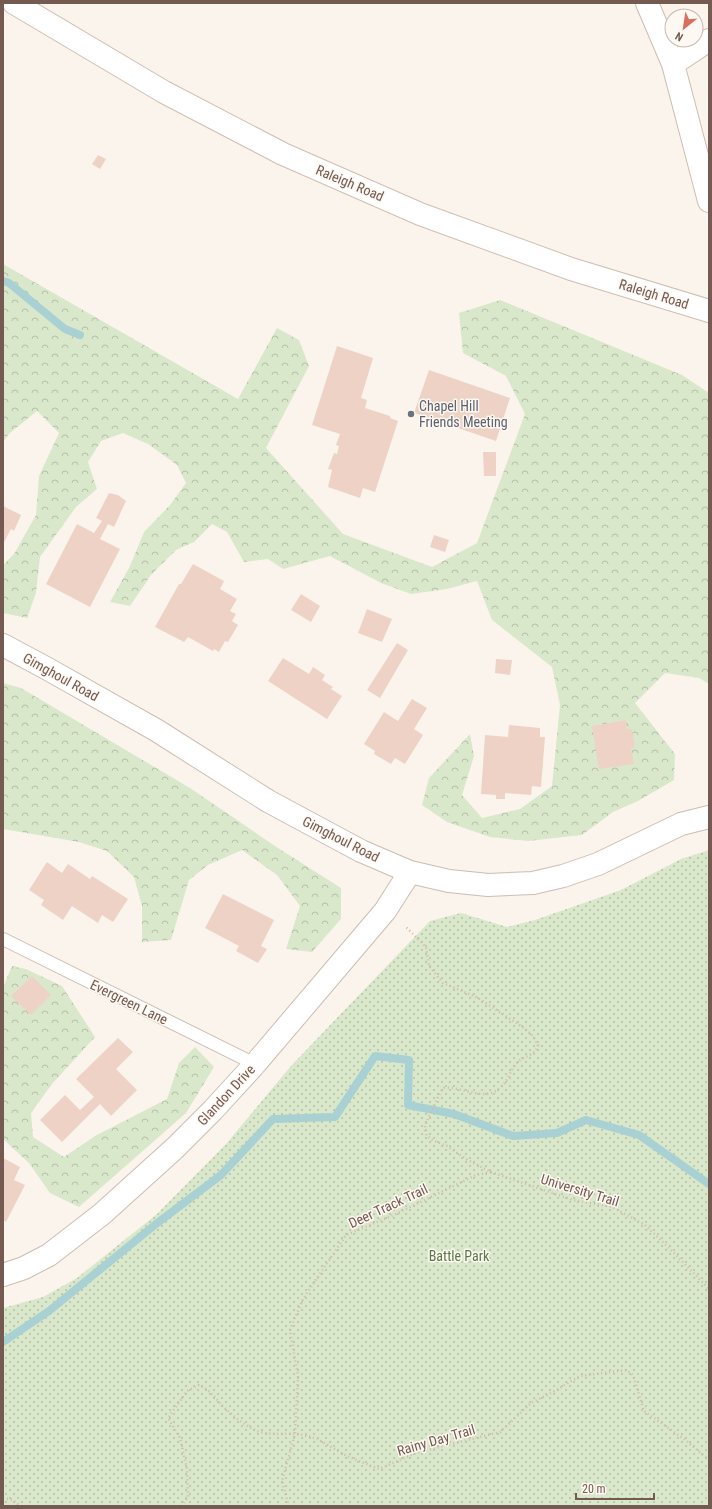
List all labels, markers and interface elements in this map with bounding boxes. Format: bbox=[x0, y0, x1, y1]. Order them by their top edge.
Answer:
north arrow bbox=[664, 8, 704, 48]
text: N bbox=[673, 29, 685, 44]
street label: Raleigh Road bbox=[314, 162, 386, 204]
street label: Raleigh Road bbox=[617, 276, 691, 312]
place label: Chapel Hill Friends Meeting bbox=[419, 398, 508, 430]
marker: Chapel Hill Friends Meeting bbox=[406, 409, 416, 419]
street label: Gimghoul Road bbox=[20, 650, 102, 704]
street label: Gimghoul Road bbox=[300, 813, 382, 865]
street label: Evergreen Lane bbox=[88, 976, 171, 1028]
street label: Glandon Drive bbox=[194, 1061, 258, 1129]
street label: University Trail bbox=[539, 1171, 621, 1209]
street label: Deer Track Trail bbox=[346, 1181, 430, 1231]
park label: Battle Park bbox=[429, 1248, 490, 1264]
street label: Rainy Day Trail bbox=[395, 1421, 477, 1459]
scale bar bbox=[576, 1475, 654, 1501]
text: 20 m bbox=[582, 1482, 606, 1496]

